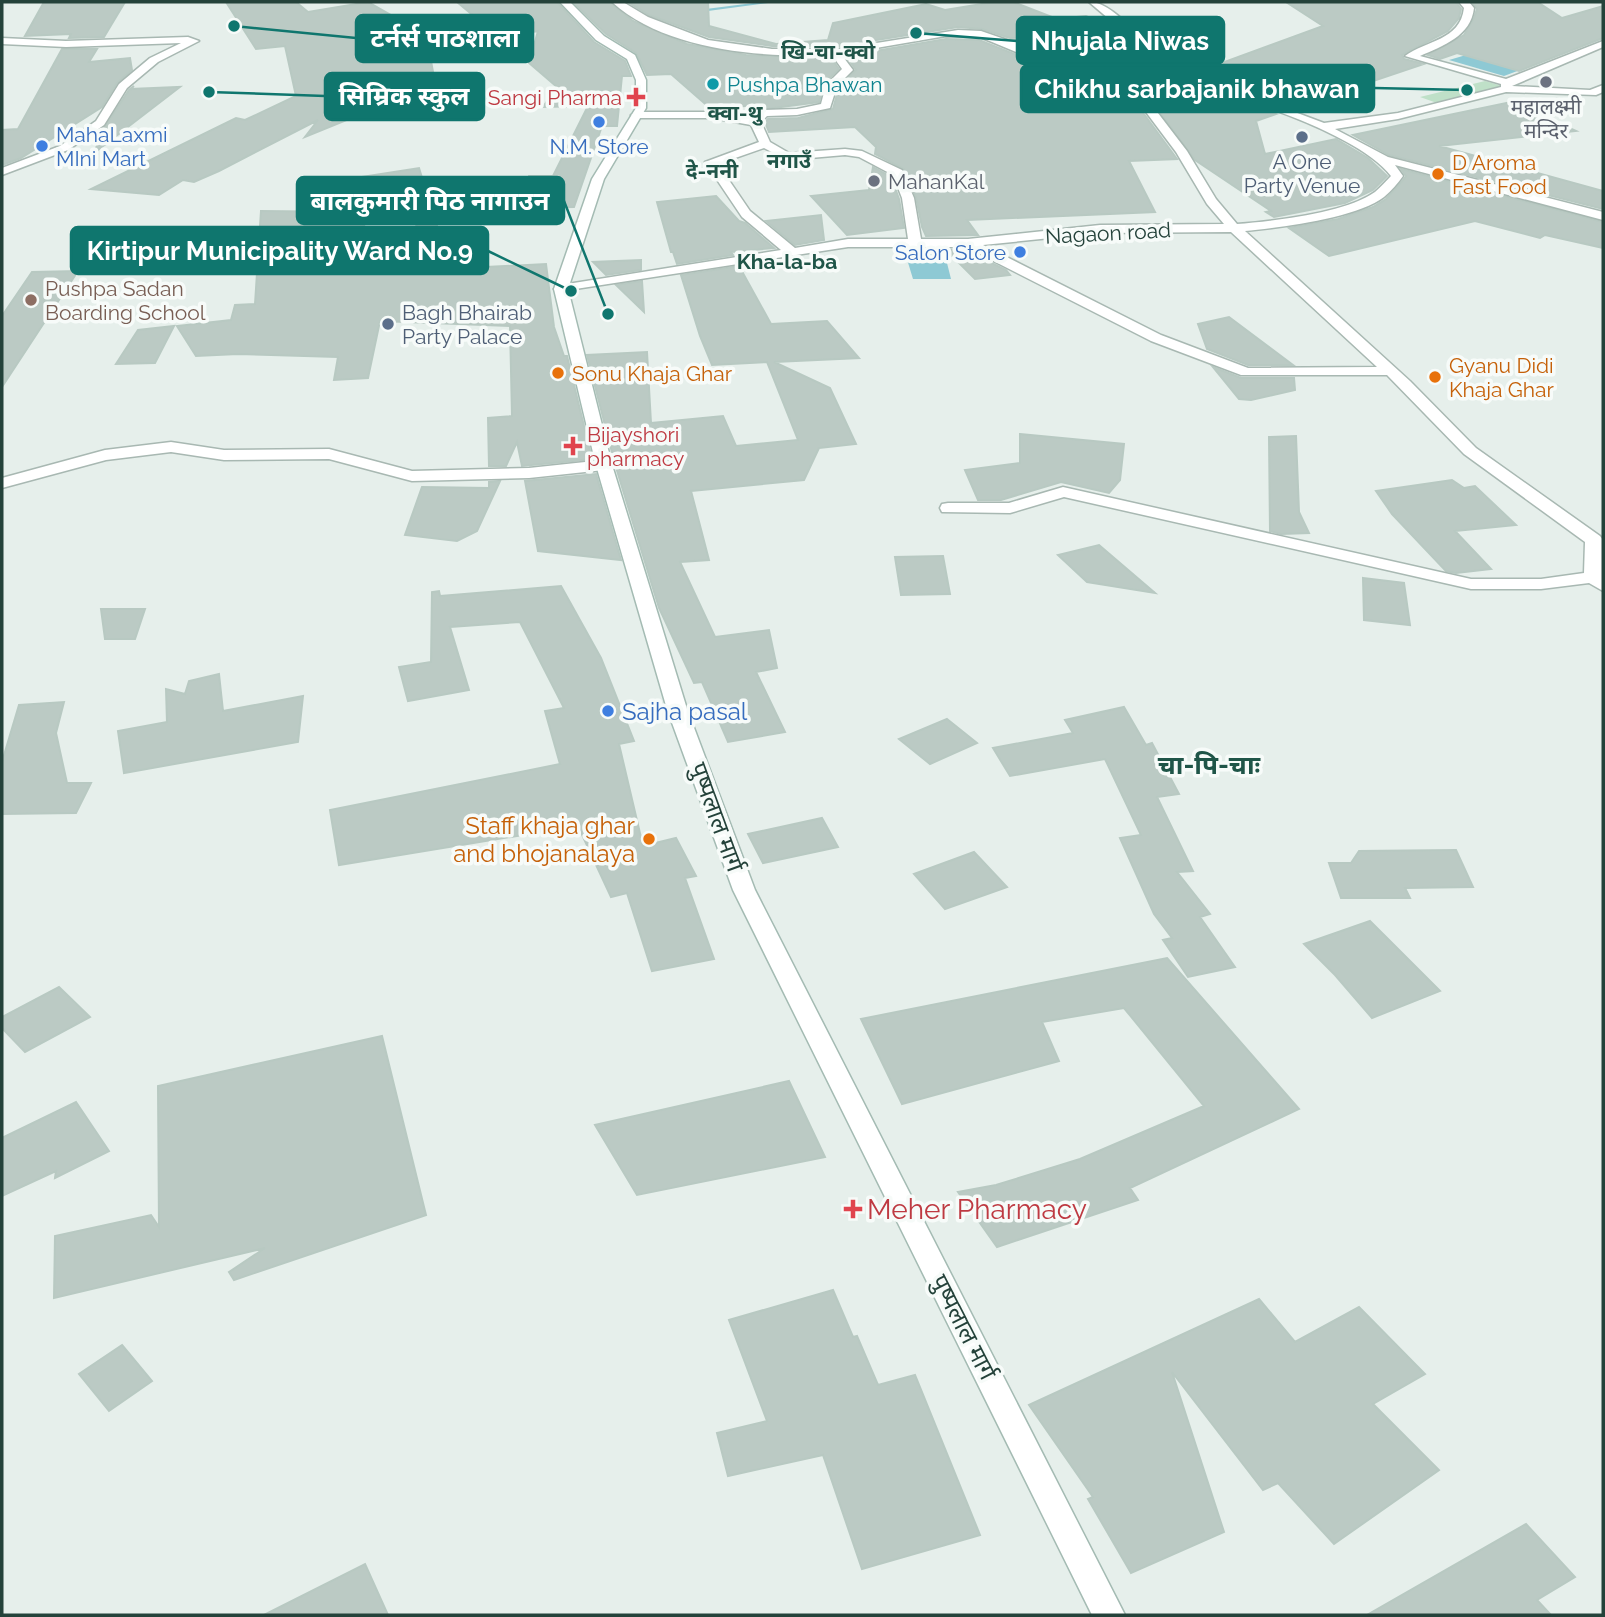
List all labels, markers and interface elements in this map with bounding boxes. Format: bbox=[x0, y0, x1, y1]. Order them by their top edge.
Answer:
callout: टर्नर्स पाठशाला bbox=[356, 15, 533, 62]
callout: Nhujala Niwas bbox=[1017, 17, 1224, 64]
text: टर्नर्स पाठशाला bbox=[370, 23, 521, 53]
text: Nhujala Niwas bbox=[1031, 26, 1209, 56]
district label: खि-चा-क्वो bbox=[781, 39, 876, 64]
callout: Chikhu sarbajanik bhawan bbox=[1021, 65, 1374, 112]
place label: Pushpa Bhawan bbox=[727, 72, 883, 97]
callout: सिम्रिक स्कुल bbox=[325, 73, 484, 120]
text: Chikhu sarbajanik bhawan bbox=[1034, 74, 1360, 104]
marker: महालक्ष्मी मन्दिर bbox=[1538, 74, 1554, 90]
marker: Pushpa Bhawan bbox=[705, 76, 721, 92]
text: सिम्रिक स्कुल bbox=[338, 81, 470, 112]
place label: Sangi Pharma bbox=[488, 85, 622, 110]
marker: Sangi Pharma bbox=[628, 89, 644, 105]
place label: महालक्ष्मी मन्दिर bbox=[1511, 94, 1582, 143]
district label: क्वा-थु bbox=[707, 100, 764, 126]
marker: N.M. Store bbox=[591, 114, 607, 130]
place label: MahaLaxmi MIni Mart bbox=[56, 122, 168, 171]
marker: A One Party Venue bbox=[1294, 129, 1310, 145]
place label: N.M. Store bbox=[549, 134, 649, 159]
marker: MahaLaxmi MIni Mart bbox=[34, 138, 50, 154]
district label: नगाउँ bbox=[767, 148, 812, 173]
place label: A One Party Venue bbox=[1244, 149, 1360, 198]
place label: D Aroma Fast Food bbox=[1452, 150, 1547, 199]
district label: दे-ननी bbox=[686, 158, 739, 183]
marker: D Aroma Fast Food bbox=[1430, 166, 1446, 182]
place label: MahanKal bbox=[888, 169, 985, 194]
marker: MahanKal bbox=[866, 173, 882, 189]
callout: बालकुमारी पिठ नागाउन bbox=[297, 177, 564, 224]
text: बालकुमारी पिठ नागाउन bbox=[311, 186, 550, 217]
street label: Nagaon road bbox=[1044, 217, 1172, 249]
callout: Kirtipur Municipality Ward No.9 bbox=[71, 227, 488, 274]
text: Kirtipur Municipality Ward No.9 bbox=[87, 236, 473, 266]
place label: Salon Store bbox=[895, 240, 1006, 265]
marker: Salon Store bbox=[1012, 244, 1028, 260]
district label: Kha-la-ba bbox=[737, 249, 837, 274]
place label: Pushpa Sadan Boarding School bbox=[45, 276, 206, 325]
marker: Pushpa Sadan Boarding School bbox=[23, 292, 39, 308]
place label: Bagh Bhairab Party Palace bbox=[402, 300, 532, 349]
marker: Bagh Bhairab Party Palace bbox=[380, 316, 396, 332]
place label: Gyanu Didi Khaja Ghar bbox=[1449, 353, 1554, 402]
place label: Sonu Khaja Ghar bbox=[572, 361, 733, 386]
marker: Sonu Khaja Ghar bbox=[550, 365, 566, 381]
marker: Gyanu Didi Khaja Ghar bbox=[1427, 369, 1443, 385]
place label: Bijayshori pharmacy bbox=[587, 422, 685, 471]
marker: Bijayshori pharmacy bbox=[565, 438, 581, 454]
place label: Sajha pasal bbox=[622, 697, 748, 726]
marker: Sajha pasal bbox=[600, 703, 616, 719]
district label: चा-पि-चाः bbox=[1158, 750, 1262, 780]
street label: पुष्पलाल मार्ग bbox=[683, 759, 750, 877]
place label: Staff khaja ghar and bhojanalaya bbox=[453, 811, 636, 868]
marker: Staff khaja ghar and bhojanalaya bbox=[641, 831, 657, 847]
place label: Meher Pharmacy bbox=[867, 1193, 1087, 1226]
marker: Meher Pharmacy bbox=[845, 1201, 861, 1217]
street label: पुष्पलाल मार्ग bbox=[924, 1270, 1003, 1386]

